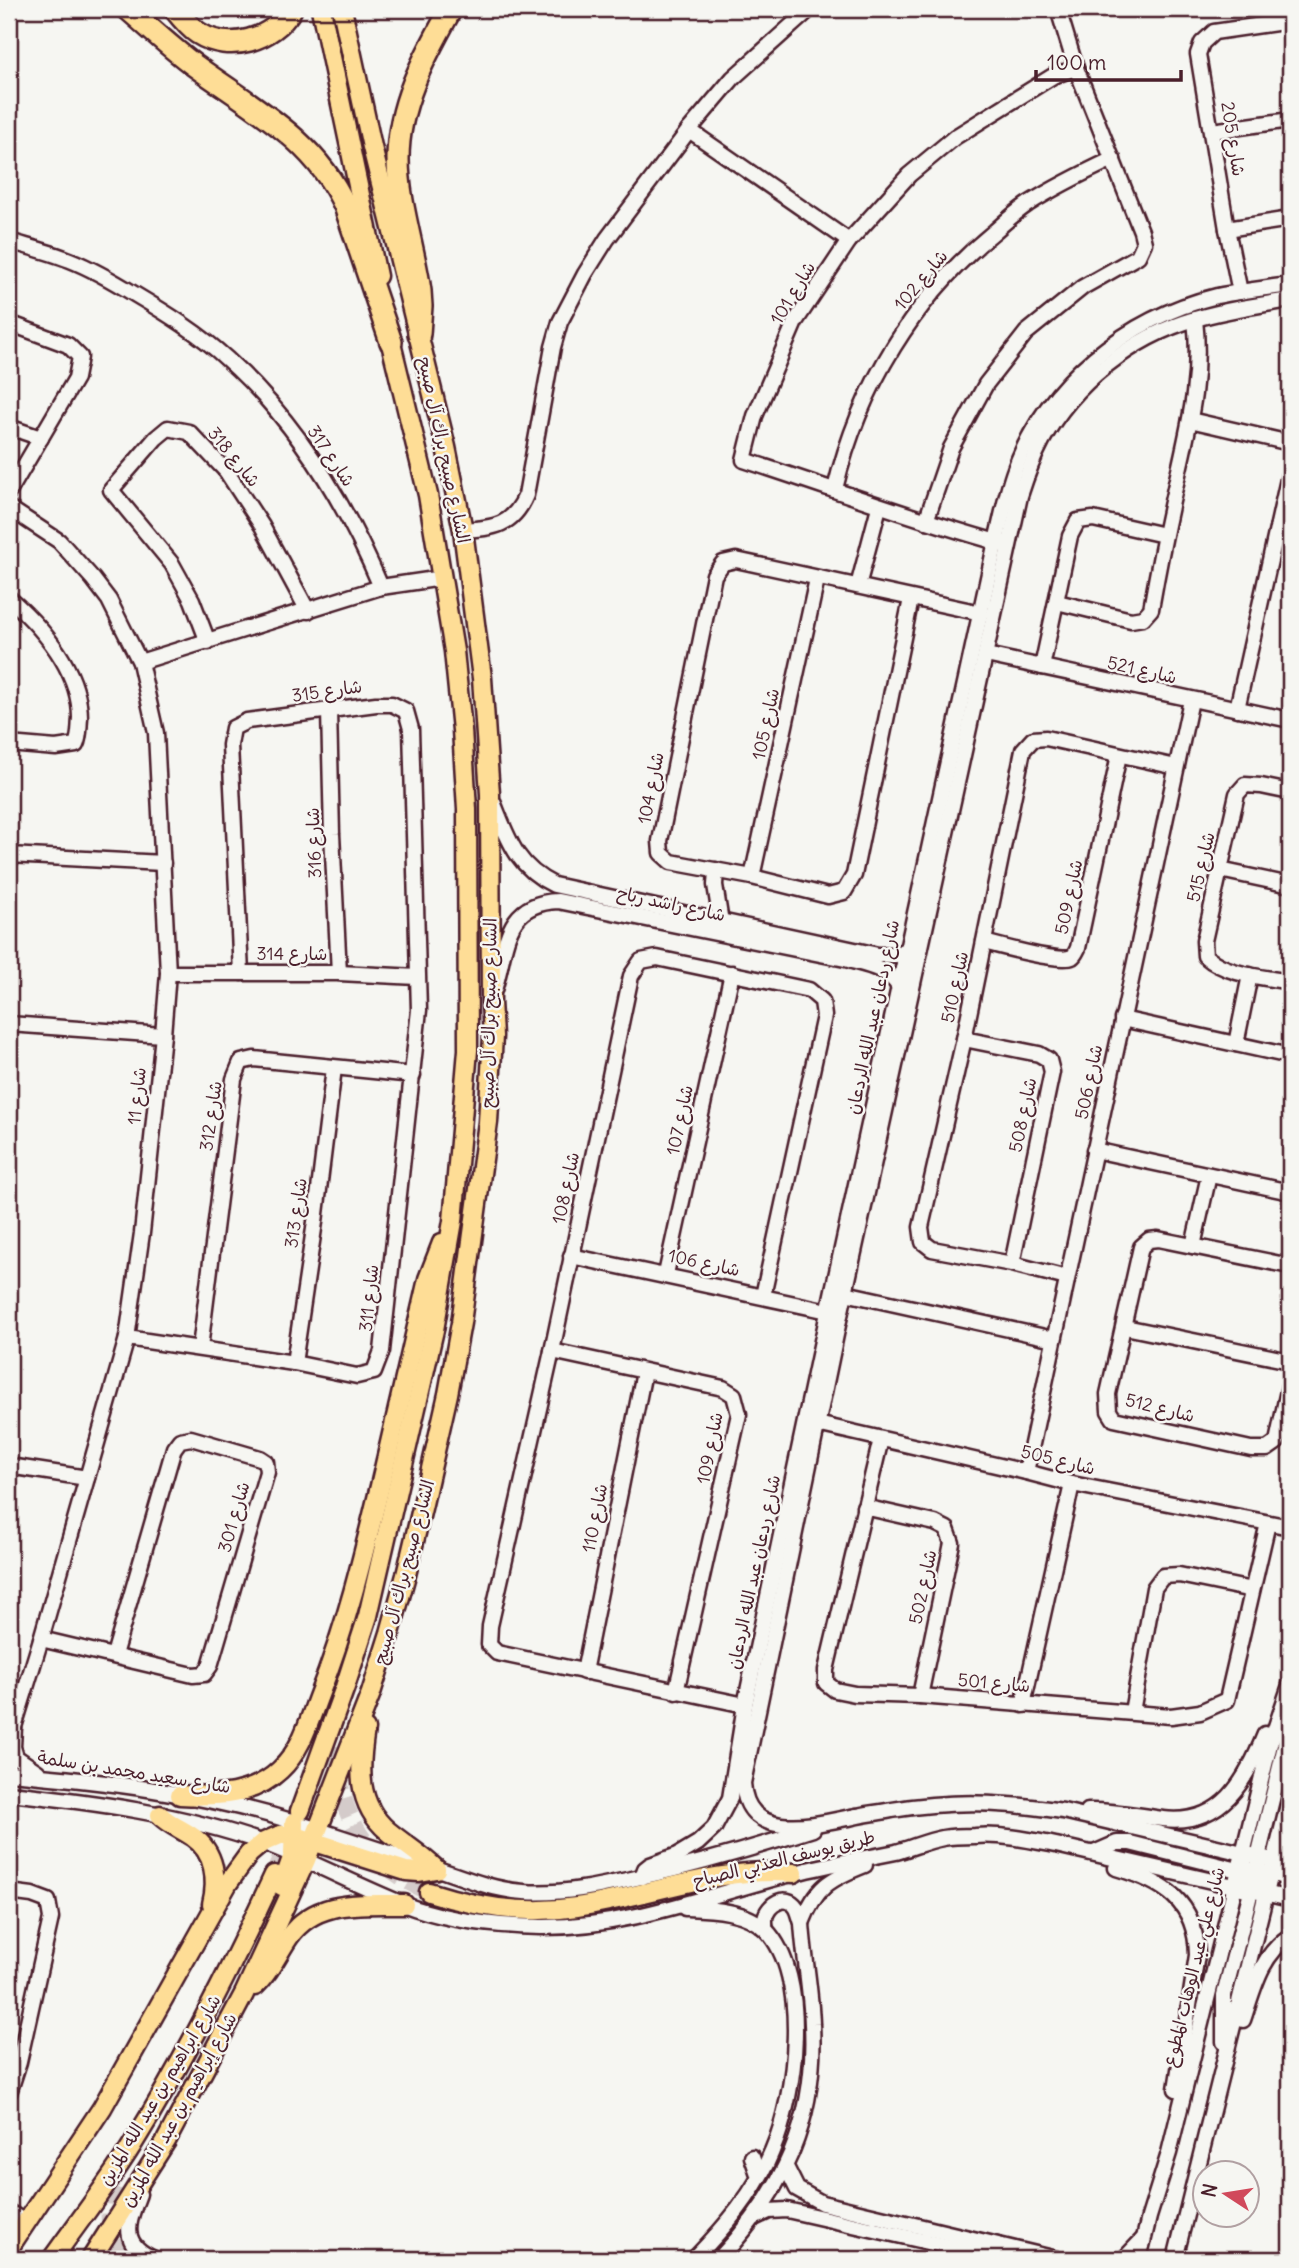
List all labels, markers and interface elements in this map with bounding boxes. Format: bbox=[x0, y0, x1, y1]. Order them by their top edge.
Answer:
scale bar bbox=[1036, 38, 1182, 82]
text: 100 m bbox=[1047, 49, 1106, 76]
street label: شارع 205 bbox=[1215, 100, 1251, 178]
street label: شارع 102 bbox=[889, 245, 953, 315]
street label: شارع 101 bbox=[765, 257, 821, 329]
street label: الشارع صبيح براك آل صبيح bbox=[412, 354, 476, 546]
street label: شارع 317 bbox=[302, 421, 360, 491]
street label: شارع 318 bbox=[202, 422, 266, 492]
street label: شارع 521 bbox=[1105, 650, 1179, 690]
street label: شارع 315 bbox=[290, 674, 364, 708]
street label: شارع 105 bbox=[747, 686, 785, 762]
street label: شارع 104 bbox=[632, 750, 670, 826]
street label: شارع 316 bbox=[301, 807, 327, 879]
street label: شارع 515 bbox=[1181, 830, 1221, 904]
street label: شارع 509 bbox=[1049, 857, 1089, 937]
street label: شارع راشد رباح bbox=[614, 881, 728, 927]
street label: الشارع صبيح براك آل صبيح bbox=[475, 918, 503, 1108]
street label: شارع ردعان عبد الله الردعان bbox=[841, 918, 905, 1116]
street label: شارع 314 bbox=[257, 942, 327, 966]
street label: شارع 510 bbox=[936, 949, 974, 1025]
street label: شارع 506 bbox=[1069, 1042, 1109, 1122]
street label: شارع 11 bbox=[122, 1066, 152, 1126]
street label: شارع 508 bbox=[1003, 1075, 1043, 1155]
street label: شارع 312 bbox=[194, 1080, 228, 1152]
street label: شارع 107 bbox=[661, 1083, 699, 1157]
street label: شارع 108 bbox=[547, 1150, 585, 1226]
street label: شارع 313 bbox=[279, 1176, 313, 1250]
street label: شارع 106 bbox=[666, 1244, 742, 1282]
street label: شارع 311 bbox=[354, 1263, 384, 1333]
street label: شارع 512 bbox=[1123, 1388, 1197, 1428]
street label: شارع 109 bbox=[691, 1410, 729, 1486]
street label: شارع 505 bbox=[1018, 1439, 1098, 1481]
street label: شارع ردعان عبد الله الردعان bbox=[722, 1473, 786, 1671]
street label: الشارع صبيح براك آل صبيح bbox=[368, 1477, 440, 1667]
street label: شارع 301 bbox=[212, 1479, 256, 1555]
street label: شارع 110 bbox=[577, 1482, 613, 1554]
street label: شارع 502 bbox=[903, 1548, 943, 1626]
street label: شارع 501 bbox=[957, 1668, 1031, 1698]
street label: شارع سعيد محمد بن سلمة bbox=[36, 1745, 232, 1799]
street label: طريق يوسف العذبي الصباح bbox=[690, 1825, 879, 1897]
street label: شارع علي عبد الوهاب المطوع bbox=[1158, 1864, 1234, 2070]
street label: شارع ابراهيم بن عبد الله المزين bbox=[93, 1990, 228, 2191]
street label: شارع إبراهيم بن عبد الله المزين bbox=[115, 2008, 244, 2212]
north arrow bbox=[1190, 2160, 1260, 2230]
text: N bbox=[1196, 2182, 1222, 2199]

